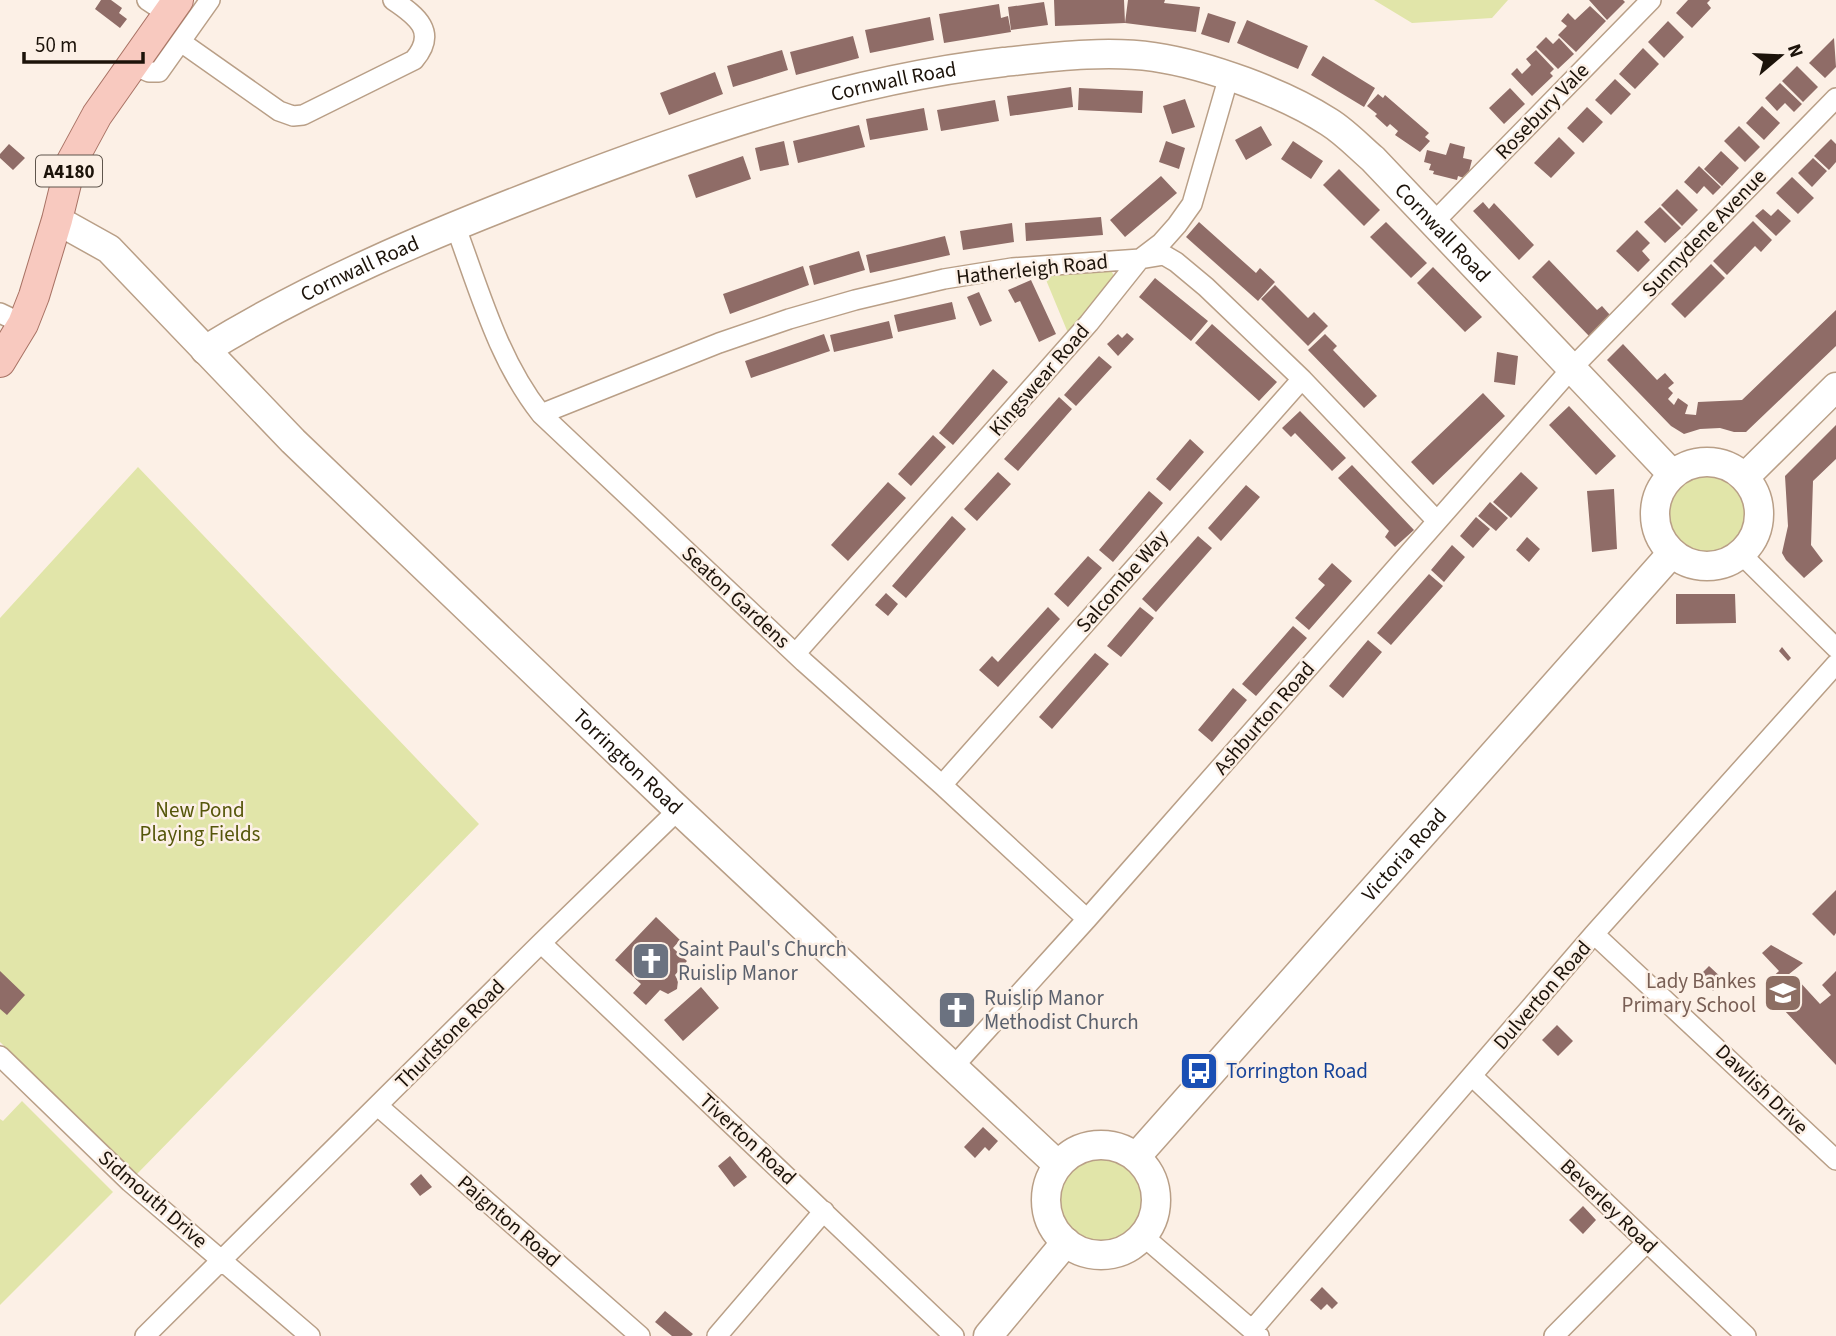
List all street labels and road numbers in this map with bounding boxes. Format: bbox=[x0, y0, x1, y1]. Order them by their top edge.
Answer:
street label: Cornwall Road bbox=[828, 54, 959, 109]
street label: Rosebury Vale bbox=[1488, 56, 1596, 166]
road number: A4180 bbox=[36, 155, 102, 186]
street label: Sunnydene Avenue bbox=[1635, 162, 1773, 304]
street label: Cornwall Road bbox=[1388, 176, 1497, 289]
street label: Cornwall Road bbox=[295, 228, 424, 309]
street label: Hatherleigh Road bbox=[955, 246, 1109, 292]
street label: Kingswear Road bbox=[982, 317, 1096, 443]
street label: Salcombe Way bbox=[1069, 523, 1175, 639]
street label: Seaton Gardens bbox=[675, 539, 797, 655]
street label: Ashburton Road bbox=[1206, 655, 1322, 781]
street label: Torrington Road bbox=[566, 702, 689, 822]
street label: Victoria Road bbox=[1354, 802, 1454, 908]
street label: Dulverton Road bbox=[1486, 934, 1598, 1056]
street label: Thurlstone Road bbox=[388, 972, 512, 1096]
street label: Dawlish Drive bbox=[1709, 1037, 1815, 1141]
street label: Tiverton Road bbox=[693, 1086, 803, 1192]
street label: Sidmouth Drive bbox=[92, 1143, 214, 1255]
street label: Beverley Road bbox=[1554, 1152, 1664, 1260]
street label: Paignton Road bbox=[451, 1168, 567, 1274]

